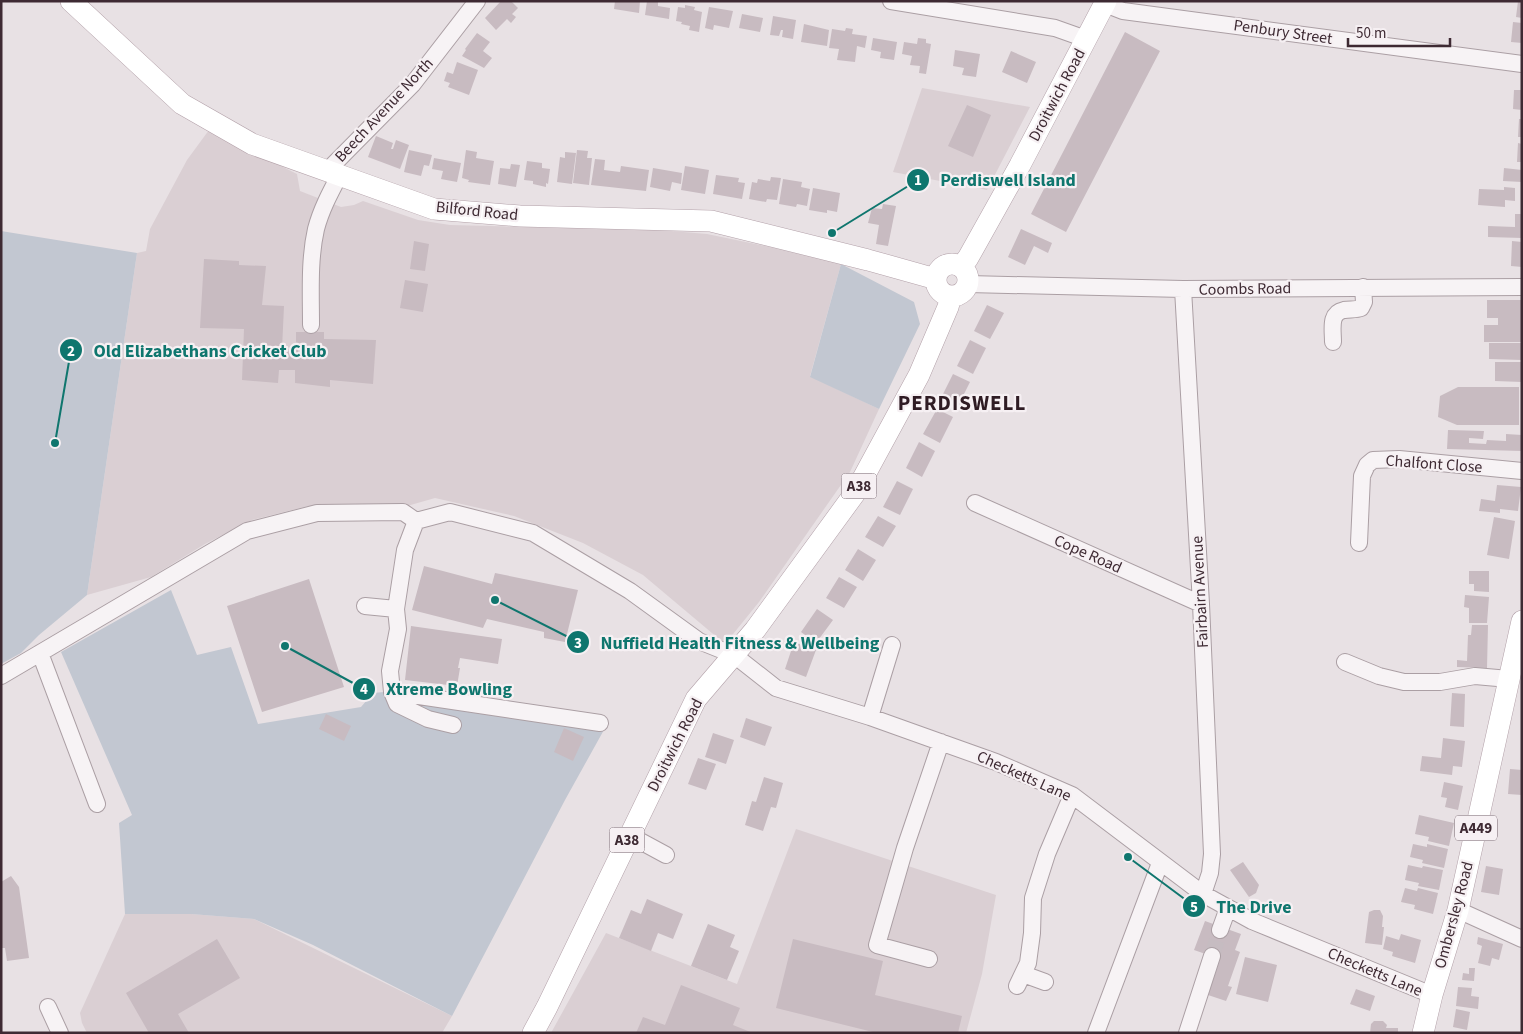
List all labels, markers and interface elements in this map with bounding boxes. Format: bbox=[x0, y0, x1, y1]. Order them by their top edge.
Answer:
street label: Penbury Street bbox=[1232, 14, 1334, 50]
scale bar bbox=[1348, 15, 1450, 47]
text: 50 m bbox=[1356, 23, 1386, 44]
street label: Droitwich Road bbox=[1023, 45, 1091, 145]
street label: Beech Avenue North bbox=[330, 53, 438, 167]
callout: Perdiswell Island bbox=[905, 163, 1086, 196]
text: Perdiswell Island bbox=[940, 168, 1076, 193]
text: 1 bbox=[914, 170, 922, 191]
street label: Bilford Road bbox=[435, 196, 519, 226]
street label: Coombs Road bbox=[1198, 277, 1292, 301]
callout: Old Elizabethans Cricket Club bbox=[58, 334, 336, 367]
text: Old Elizabethans Cricket Club bbox=[93, 339, 327, 364]
text: 2 bbox=[67, 341, 75, 362]
district label: PERDISWELL bbox=[898, 388, 1026, 418]
street label: Chalfont Close bbox=[1385, 450, 1483, 478]
road number: A38 bbox=[842, 474, 876, 498]
street label: Cope Road bbox=[1051, 529, 1125, 579]
street label: Fairbairn Avenue bbox=[1186, 535, 1214, 649]
callout: Nuffield Health Fitness & Wellbeing bbox=[566, 626, 890, 659]
text: Nuffield Health Fitness & Wellbeing bbox=[601, 631, 880, 656]
text: 3 bbox=[574, 633, 582, 654]
callout: Xtreme Bowling bbox=[351, 673, 522, 706]
text: Xtreme Bowling bbox=[386, 677, 512, 702]
text: 4 bbox=[360, 679, 368, 700]
street label: Droitwich Road bbox=[642, 694, 708, 796]
street label: Checketts Lane bbox=[973, 745, 1075, 807]
road number: A449 bbox=[1455, 816, 1497, 840]
road number: A38 bbox=[610, 828, 644, 852]
street label: Ombersley Road bbox=[1429, 859, 1479, 971]
callout: The Drive bbox=[1181, 890, 1302, 923]
text: The Drive bbox=[1216, 895, 1292, 920]
text: 5 bbox=[1190, 897, 1198, 918]
street label: Checketts Lane bbox=[1324, 942, 1426, 1002]

